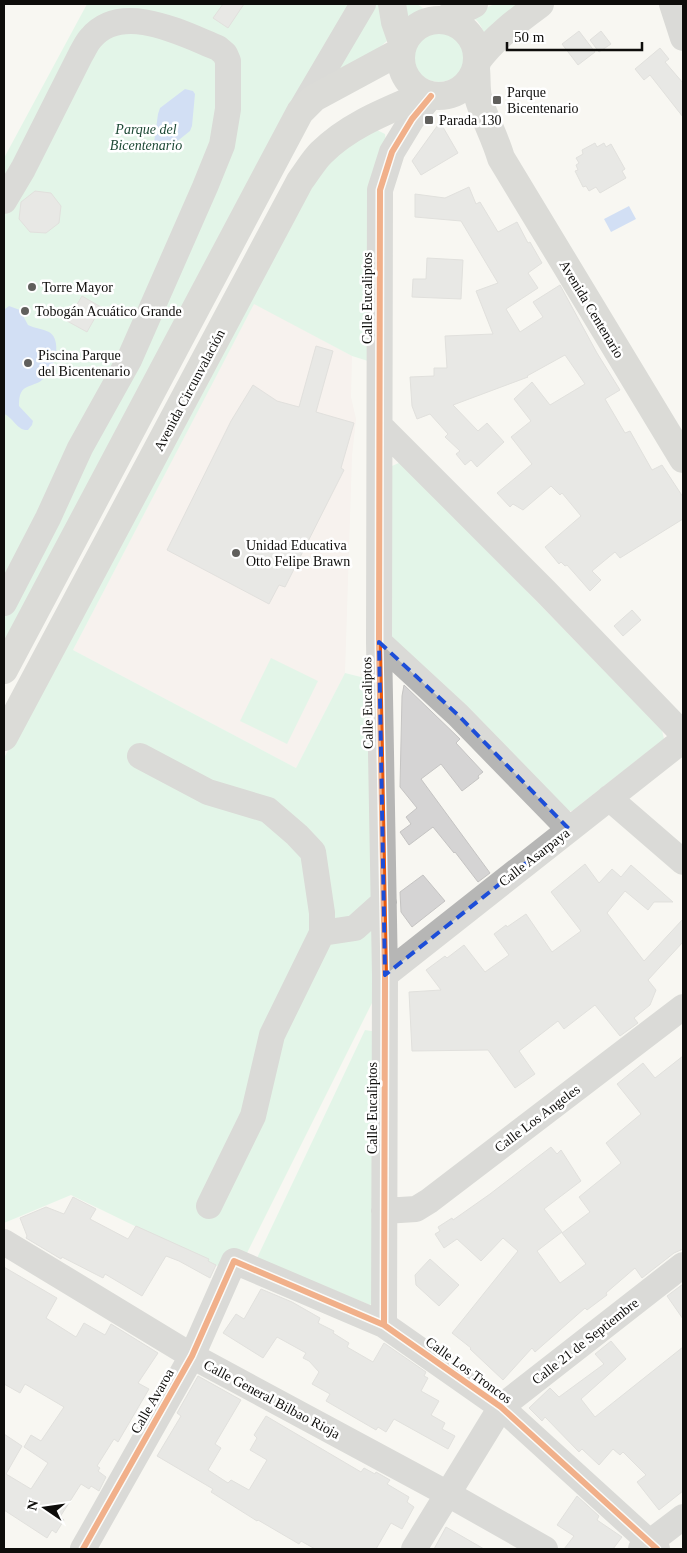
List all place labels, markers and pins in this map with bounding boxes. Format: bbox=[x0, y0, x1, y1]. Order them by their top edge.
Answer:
place label: Parque Bicentenario bbox=[507, 85, 579, 116]
marker: Parque Bicentenario bbox=[491, 94, 503, 106]
place label: Parada 130 bbox=[439, 113, 502, 128]
marker: Parada 130 bbox=[423, 114, 435, 126]
place label: Torre Mayor bbox=[42, 280, 113, 295]
marker: Torre Mayor bbox=[26, 281, 38, 293]
place label: Tobogán Acuático Grande bbox=[35, 304, 182, 319]
marker: Tobogán Acuático Grande bbox=[19, 305, 31, 317]
place label: Piscina Parque del Bicentenario bbox=[38, 348, 130, 379]
marker: Piscina Parque del Bicentenario bbox=[22, 357, 34, 369]
place label: Unidad Educativa Otto Felipe Brawn bbox=[246, 538, 350, 569]
marker: Unidad Educativa Otto Felipe Brawn bbox=[230, 547, 242, 559]

